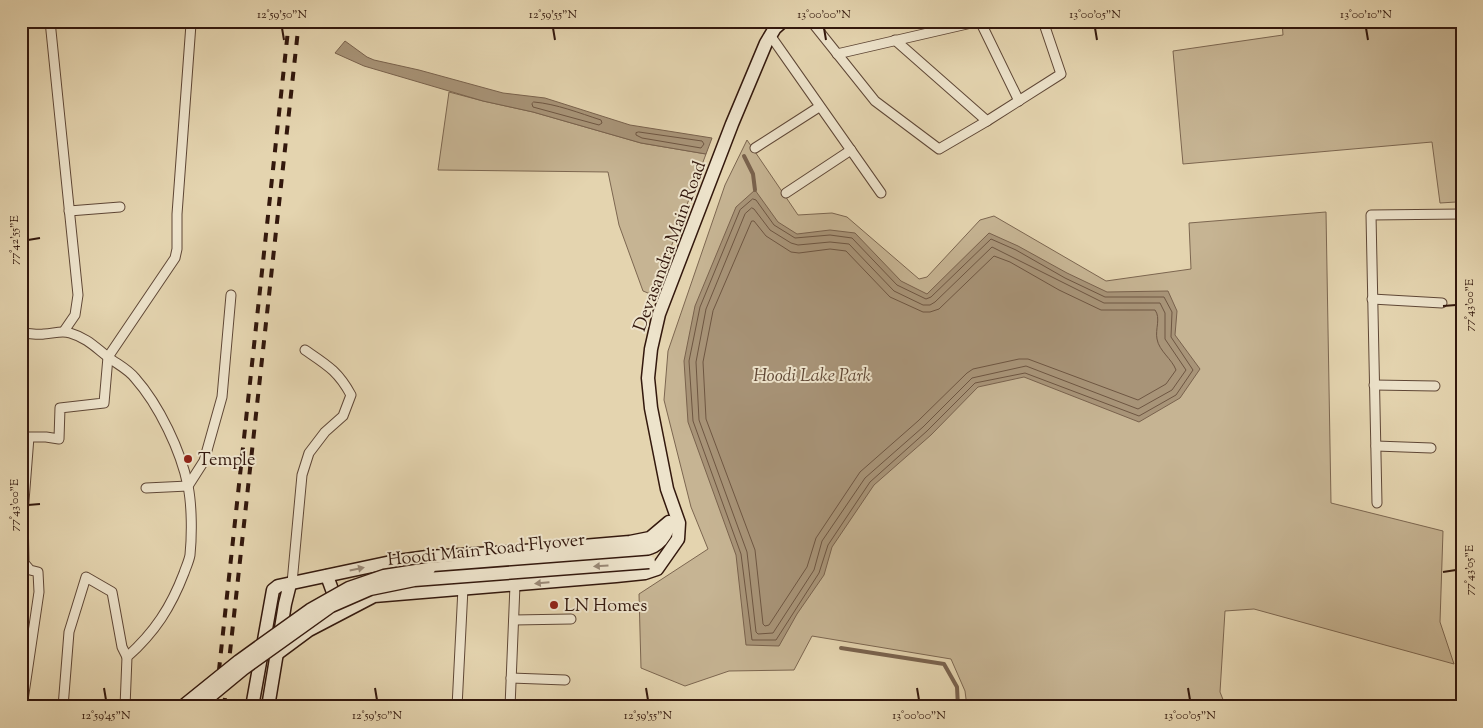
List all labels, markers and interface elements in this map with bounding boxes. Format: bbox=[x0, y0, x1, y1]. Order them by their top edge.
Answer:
text: 12°59'50"N bbox=[257, 6, 307, 24]
text: 12°59'55"N bbox=[529, 6, 578, 24]
text: 13°00'00"N bbox=[797, 6, 851, 24]
text: 13°00'05"N bbox=[1069, 6, 1121, 24]
text: 13°00'10"N bbox=[1340, 6, 1392, 24]
street label: Devasandra Main Road bbox=[628, 158, 714, 336]
text: 77°42'55"E bbox=[6, 214, 24, 265]
text: 77°43'00"E bbox=[1461, 278, 1479, 331]
park label: Hoodi Lake Park bbox=[753, 364, 871, 390]
place label: Temple bbox=[198, 448, 255, 474]
marker: Temple bbox=[182, 453, 194, 465]
text: 77°43'00"E bbox=[6, 478, 24, 531]
street label: Hoodi Main Road Flyover bbox=[386, 528, 587, 574]
text: 77°43'05"E bbox=[1461, 544, 1479, 595]
one-way arrow bbox=[593, 563, 609, 571]
one-way arrow bbox=[349, 565, 365, 573]
one-way arrow bbox=[534, 579, 550, 587]
place label: LN Homes bbox=[564, 594, 647, 620]
marker: LN Homes bbox=[548, 599, 560, 611]
text: 12°59'45"N bbox=[81, 707, 131, 725]
text: 12°59'50"N bbox=[352, 707, 402, 725]
text: 12°59'55"N bbox=[624, 707, 673, 725]
text: 13°00'00"N bbox=[892, 707, 946, 725]
text: 13°00'05"N bbox=[1164, 707, 1216, 725]

